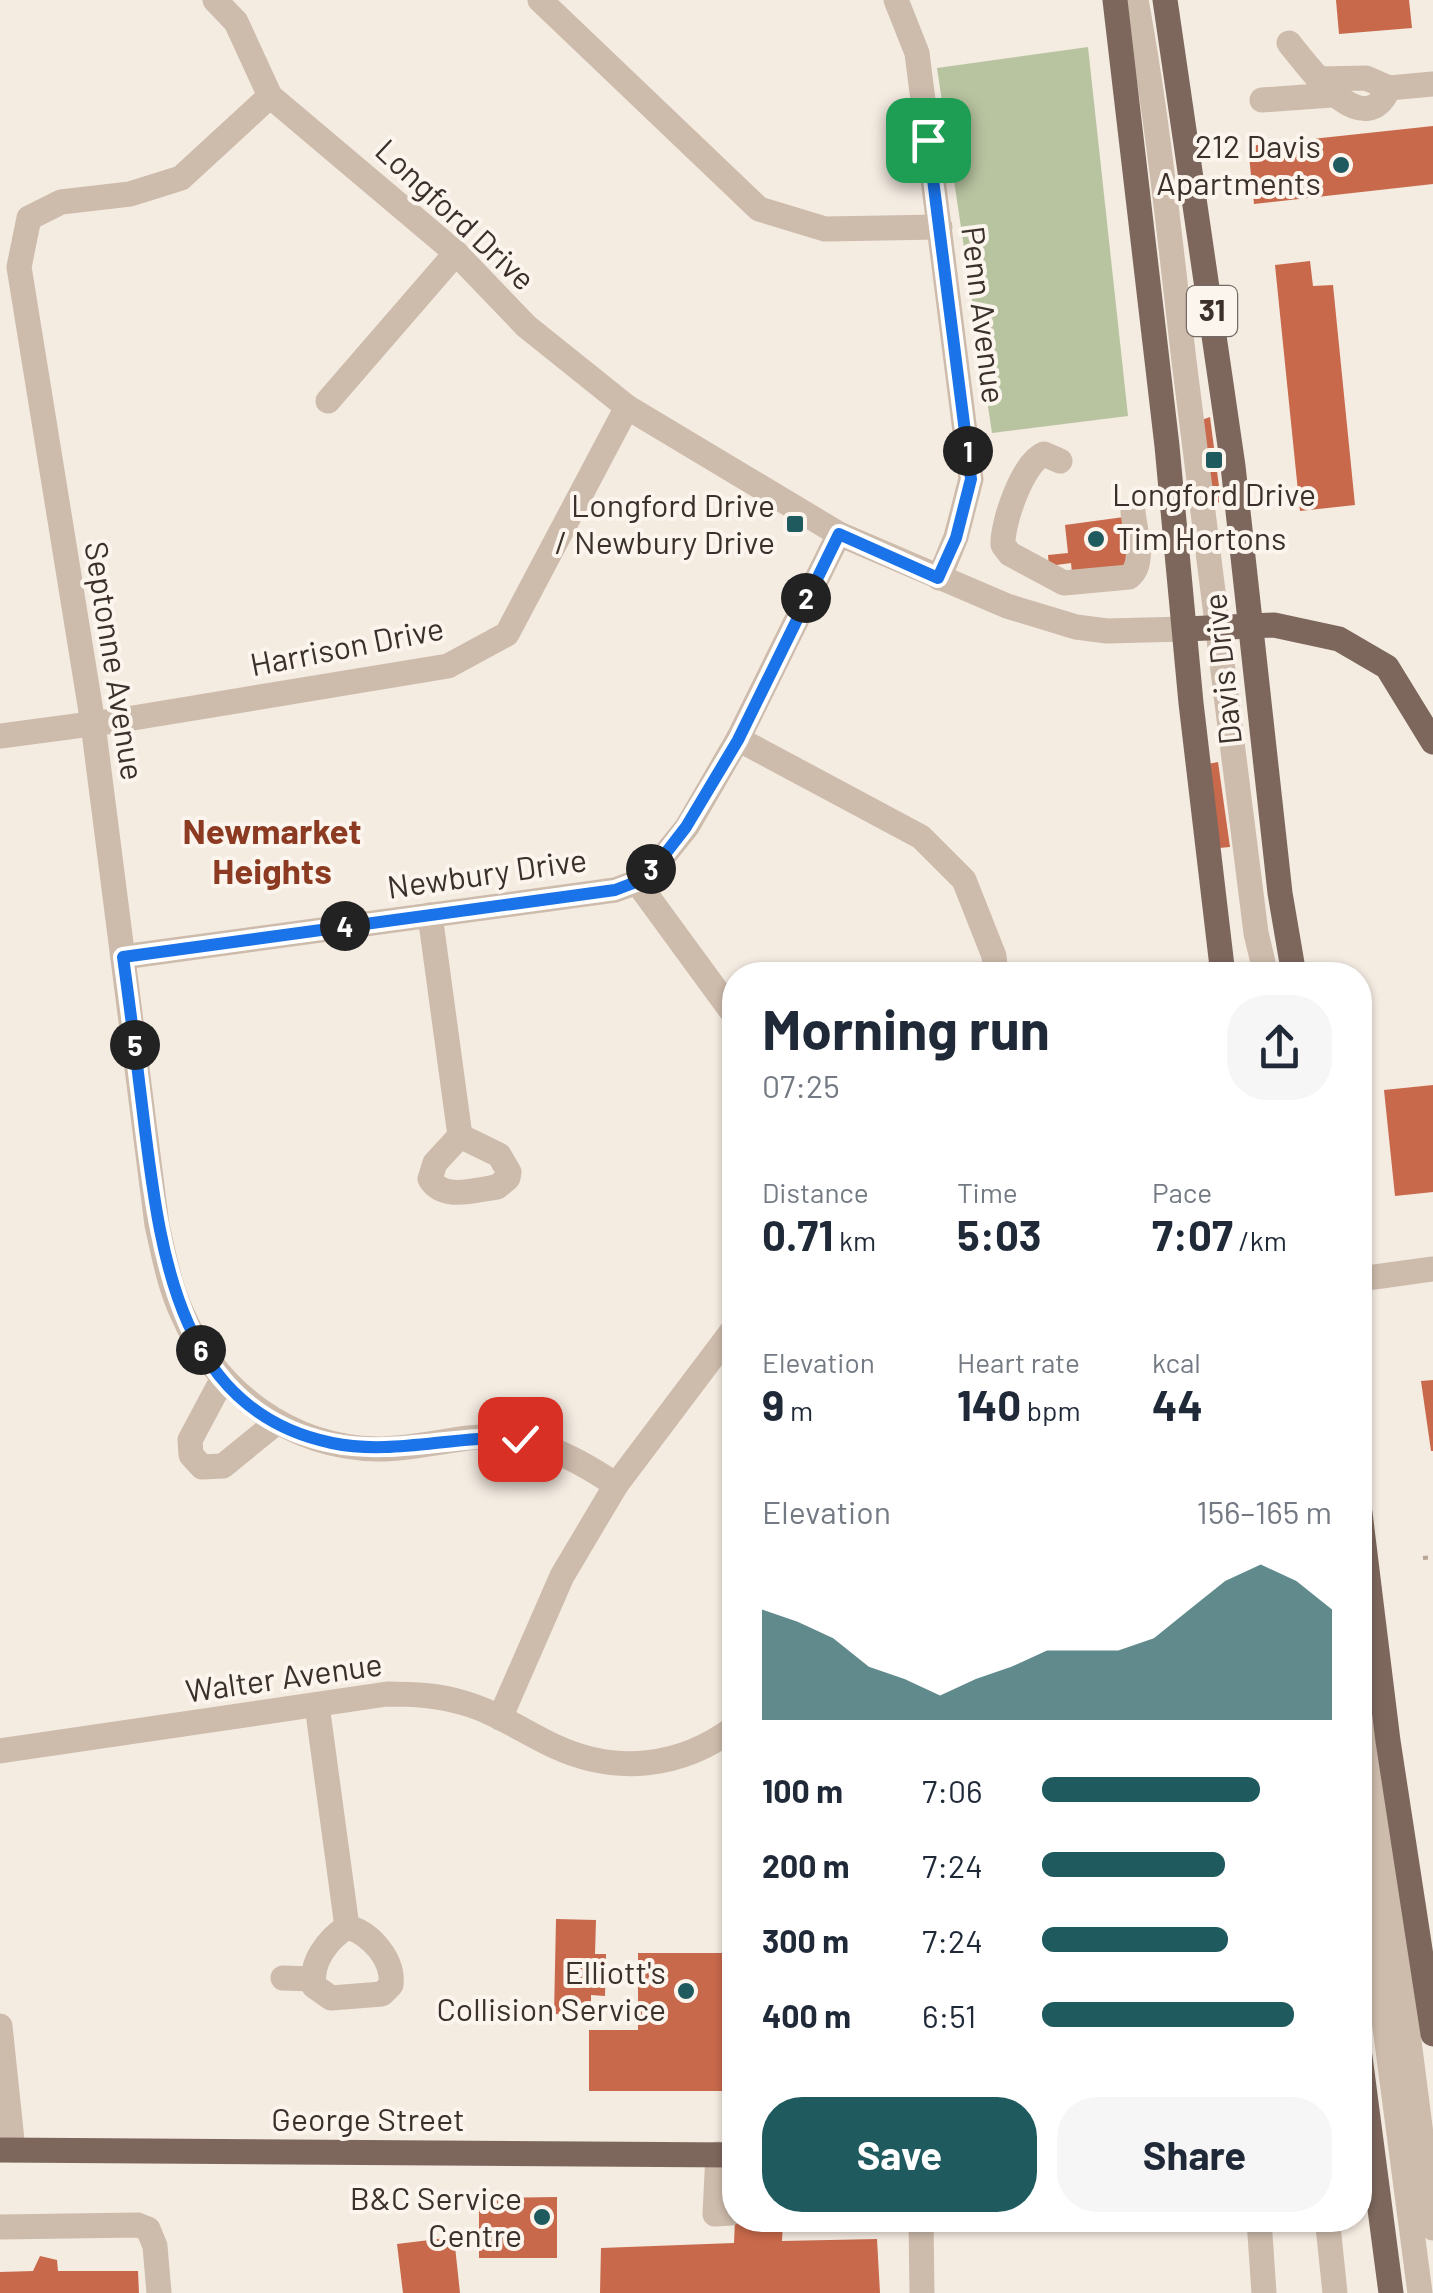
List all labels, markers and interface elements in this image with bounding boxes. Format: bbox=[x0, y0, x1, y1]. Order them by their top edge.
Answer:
pin bbox=[886, 98, 971, 183]
icon: arrive bbox=[901, 113, 956, 168]
place label: 212 Davis Apartments bbox=[1156, 126, 1321, 201]
street label: Longford Drive bbox=[369, 130, 544, 297]
marker: 212 Davis Apartments bbox=[1330, 154, 1352, 176]
street label: Penn Avenue bbox=[955, 224, 1015, 405]
road number: 31 bbox=[1187, 286, 1237, 336]
pin: 1 bbox=[943, 426, 993, 476]
text: 1 bbox=[963, 434, 973, 468]
marker: Longford Drive bbox=[1203, 449, 1225, 471]
place label: Longford Drive bbox=[1112, 474, 1316, 512]
place label: Longford Drive / Newbury Drive bbox=[555, 485, 775, 560]
marker: Longford Drive / Newbury Drive bbox=[784, 513, 806, 535]
place label: Tim Hortons bbox=[1116, 518, 1287, 556]
marker: Tim Hortons bbox=[1085, 528, 1107, 550]
street label: Septonne Avenue bbox=[78, 538, 154, 783]
pin: 2 bbox=[781, 573, 831, 623]
text: 2 bbox=[798, 581, 814, 615]
street label: Davis Drive bbox=[1194, 592, 1248, 747]
street label: Harrison Drive bbox=[247, 608, 447, 682]
district label: Newmarket Heights bbox=[183, 809, 361, 891]
street label: Newbury Drive bbox=[385, 839, 589, 905]
pin: 3 bbox=[626, 844, 676, 894]
text: 3 bbox=[643, 852, 659, 886]
pin: 4 bbox=[320, 901, 370, 951]
text: 4 bbox=[337, 909, 353, 943]
text: Morning run bbox=[762, 995, 1050, 1061]
button: share bbox=[1227, 995, 1332, 1100]
pin: 5 bbox=[110, 1020, 160, 1070]
text: 5 bbox=[127, 1028, 143, 1062]
text: 07:25 bbox=[762, 1066, 840, 1104]
text: Distance bbox=[762, 1175, 869, 1209]
text: Time bbox=[957, 1175, 1018, 1209]
text: Pace bbox=[1152, 1175, 1212, 1209]
text: 0.71 bbox=[762, 1209, 833, 1259]
text: 5:03 bbox=[957, 1209, 1042, 1259]
text: 7:07 bbox=[1152, 1209, 1233, 1259]
text: km bbox=[833, 1223, 876, 1257]
text: /km bbox=[1233, 1223, 1287, 1257]
pin: 6 bbox=[176, 1325, 226, 1375]
text: 6 bbox=[193, 1333, 209, 1367]
text: Elevation bbox=[762, 1345, 875, 1379]
text: Heart rate bbox=[957, 1345, 1080, 1379]
text: kcal bbox=[1152, 1345, 1201, 1379]
text: 9 bbox=[762, 1379, 784, 1429]
text: 140 bbox=[957, 1379, 1021, 1429]
text: 44 bbox=[1152, 1379, 1203, 1429]
text: m bbox=[784, 1393, 813, 1427]
text: bpm bbox=[1021, 1393, 1081, 1427]
pin bbox=[478, 1397, 563, 1482]
icon: check bbox=[493, 1412, 548, 1467]
text: Elevation bbox=[762, 1492, 891, 1530]
text: 156–165 m bbox=[1196, 1492, 1332, 1530]
street label: Walter Avenue bbox=[183, 1643, 385, 1709]
text: 100 m bbox=[762, 1771, 843, 1809]
text: 7:06 bbox=[922, 1771, 983, 1809]
text: 200 m bbox=[762, 1846, 850, 1884]
text: 7:24 bbox=[922, 1846, 983, 1884]
text: 300 m bbox=[762, 1921, 849, 1959]
text: 7:24 bbox=[922, 1921, 983, 1959]
place label: Elliott's Collision Service bbox=[436, 1952, 666, 2027]
marker: Elliott's Collision Service bbox=[675, 1980, 697, 2002]
text: 400 m bbox=[762, 1996, 851, 2034]
text: 6:51 bbox=[922, 1996, 976, 2034]
button: Save bbox=[762, 2097, 1037, 2212]
button: Share bbox=[1057, 2097, 1332, 2212]
street label: George Street bbox=[271, 2099, 465, 2137]
place label: B&C Service Centre bbox=[350, 2178, 522, 2253]
marker: B&C Service Centre bbox=[531, 2206, 553, 2228]

